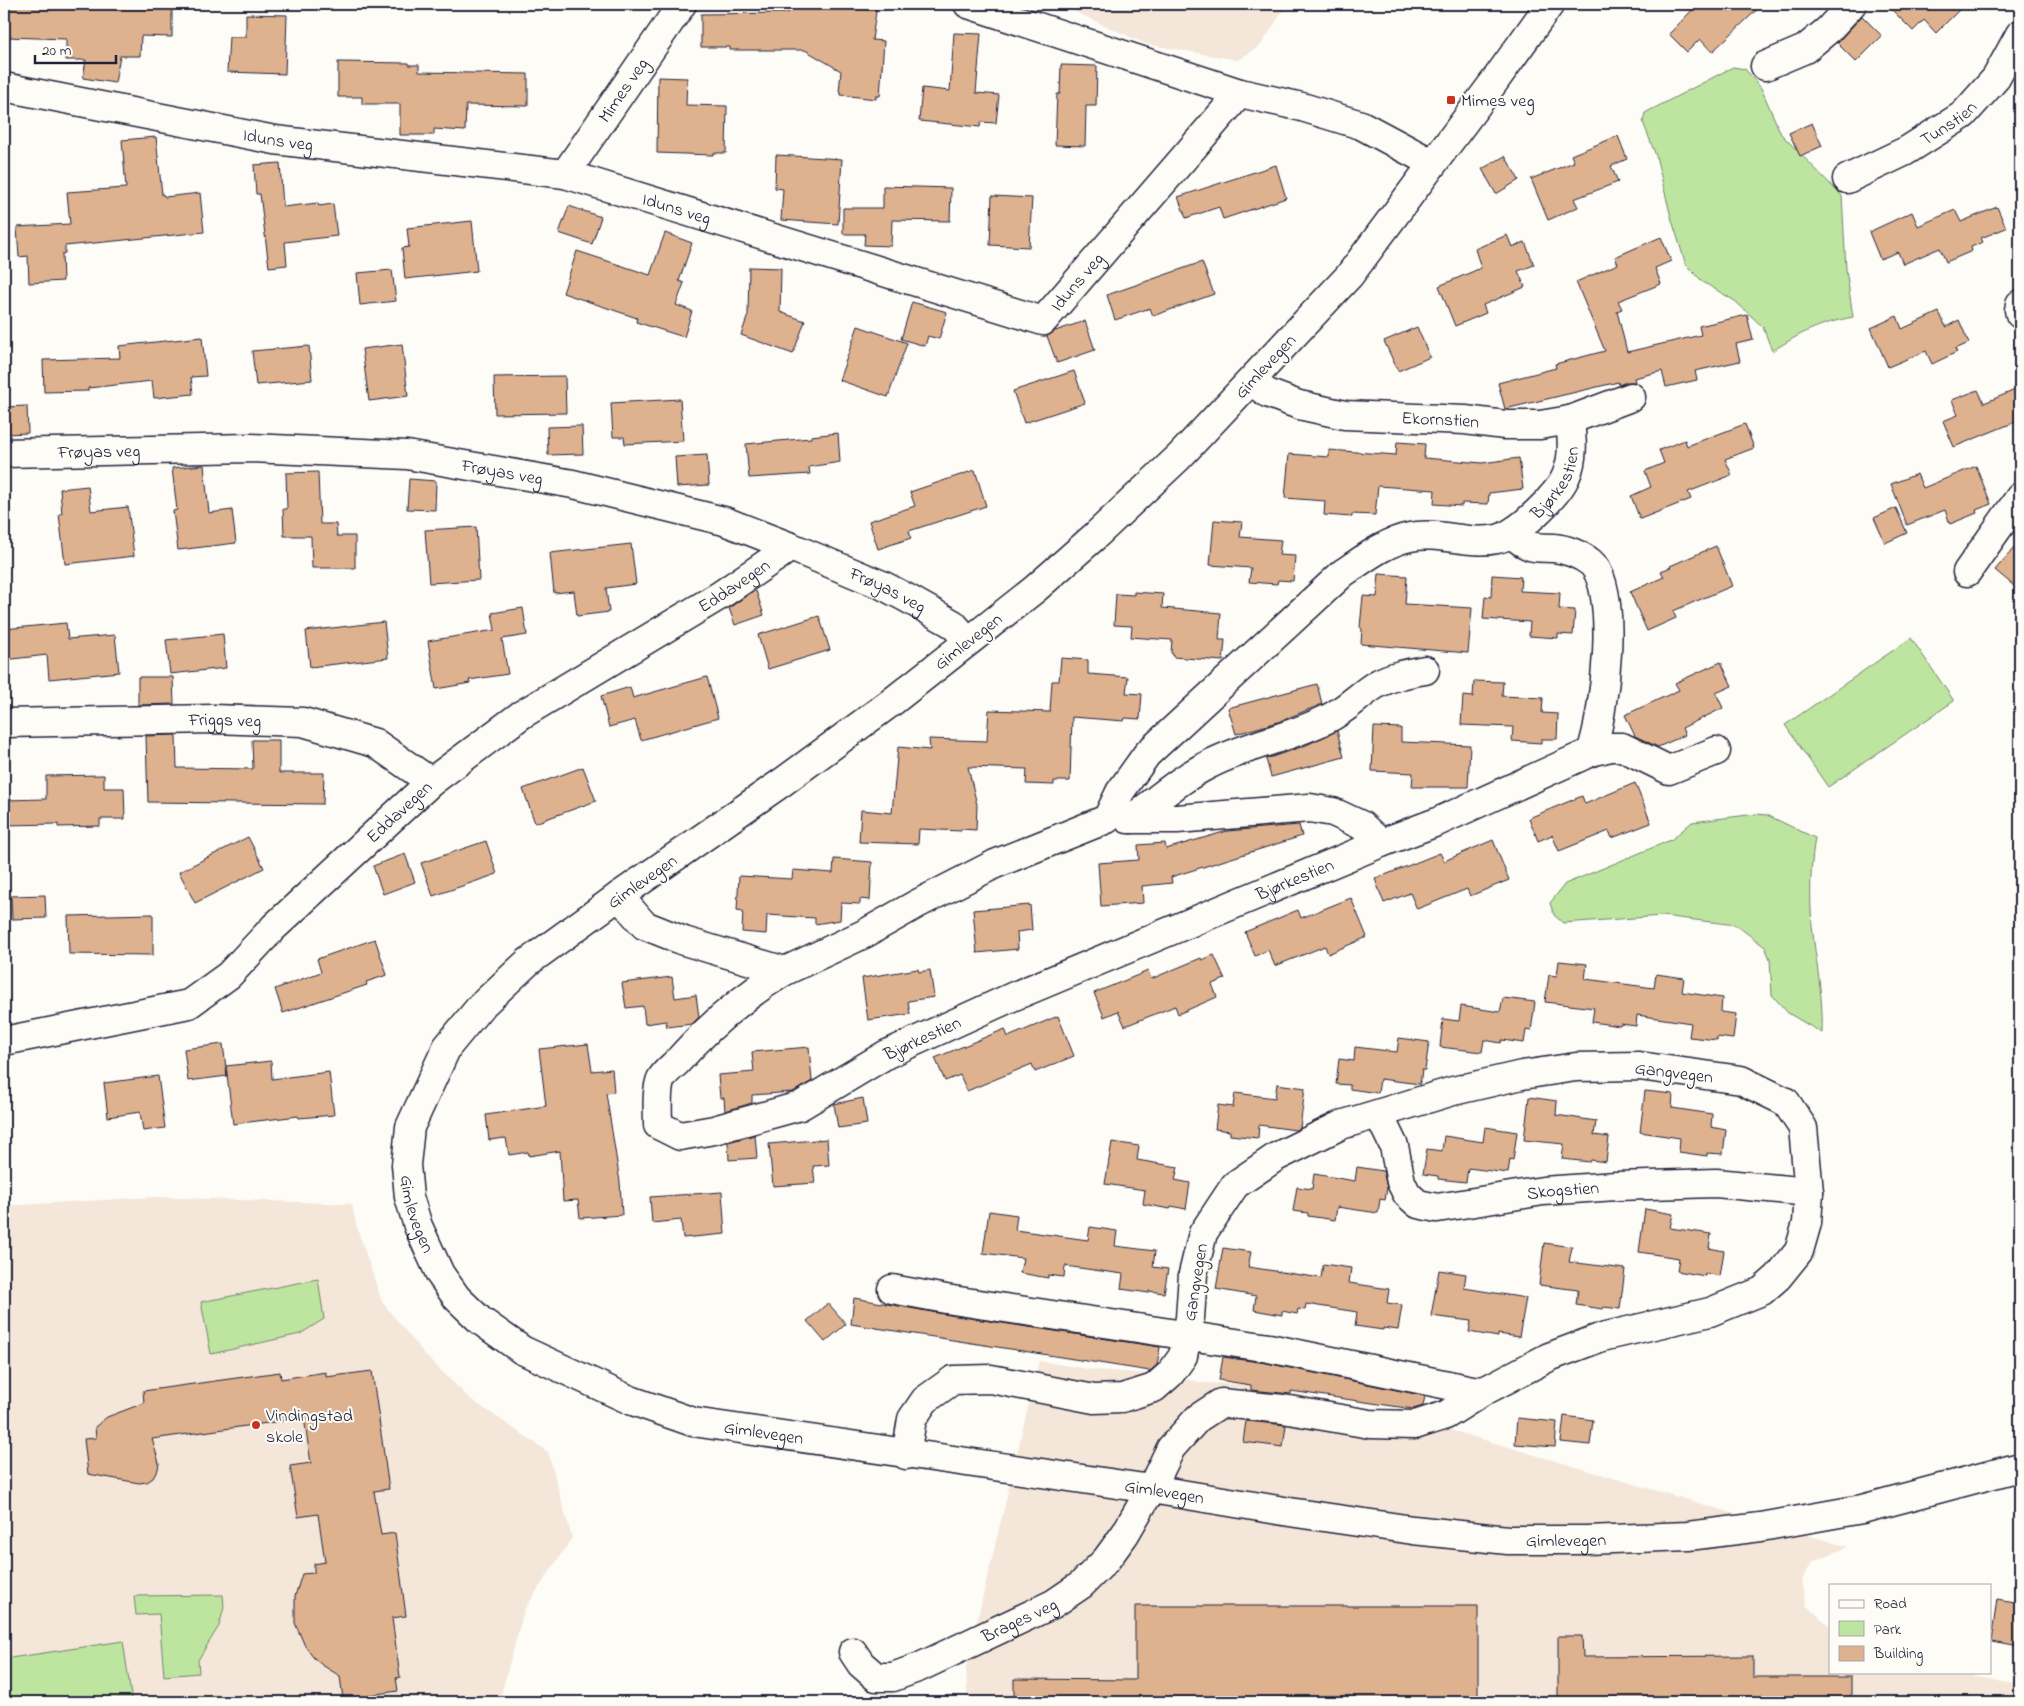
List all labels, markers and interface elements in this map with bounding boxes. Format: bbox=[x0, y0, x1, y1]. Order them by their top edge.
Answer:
scale bar bbox=[35, 32, 116, 64]
text: 20 m bbox=[42, 40, 72, 62]
street label: Mimes veg bbox=[593, 53, 657, 129]
place label: Mimes veg bbox=[1461, 89, 1535, 116]
marker: Mimes veg bbox=[1445, 94, 1457, 106]
street label: Tunstien bbox=[1916, 96, 1984, 154]
street label: Iduns veg bbox=[240, 123, 314, 160]
street label: Iduns veg bbox=[638, 187, 714, 234]
street label: Iduns veg bbox=[1045, 248, 1112, 318]
street label: Gimlevegen bbox=[1230, 329, 1304, 406]
street label: Ekornstien bbox=[1401, 406, 1481, 437]
street label: Frøyas veg bbox=[57, 439, 140, 467]
street label: Bjørkestien bbox=[1525, 446, 1587, 527]
street label: Frøyas veg bbox=[458, 454, 545, 495]
street label: Eddavegen bbox=[694, 554, 776, 620]
street label: Frøyas veg bbox=[844, 561, 930, 622]
street label: Gimlevegen bbox=[930, 608, 1010, 678]
street label: Friggs veg bbox=[187, 708, 262, 737]
street label: Eddavegen bbox=[362, 776, 439, 850]
street label: Gimlevegen bbox=[603, 849, 684, 917]
street label: Bjørkestien bbox=[1252, 853, 1338, 909]
street label: Bjørkestien bbox=[879, 1011, 966, 1069]
street label: Gangvegen bbox=[1633, 1056, 1714, 1093]
street label: Gimlevegen bbox=[392, 1174, 440, 1258]
street label: Skogstien bbox=[1525, 1176, 1600, 1208]
street label: Gangvegen bbox=[1178, 1241, 1217, 1323]
place label: Vindingstad skole bbox=[265, 1404, 353, 1451]
street label: Gimlevegen bbox=[722, 1416, 805, 1453]
marker: Vindingstad skole bbox=[250, 1419, 262, 1431]
street label: Gimlevegen bbox=[1123, 1474, 1206, 1513]
street label: Gimlevegen bbox=[1526, 1528, 1607, 1556]
legend bbox=[1829, 1584, 1992, 1674]
street label: Brages veg bbox=[977, 1593, 1063, 1651]
text: Road bbox=[1874, 1593, 1907, 1615]
text: Park bbox=[1874, 1619, 1902, 1641]
text: Building bbox=[1873, 1643, 1923, 1666]

